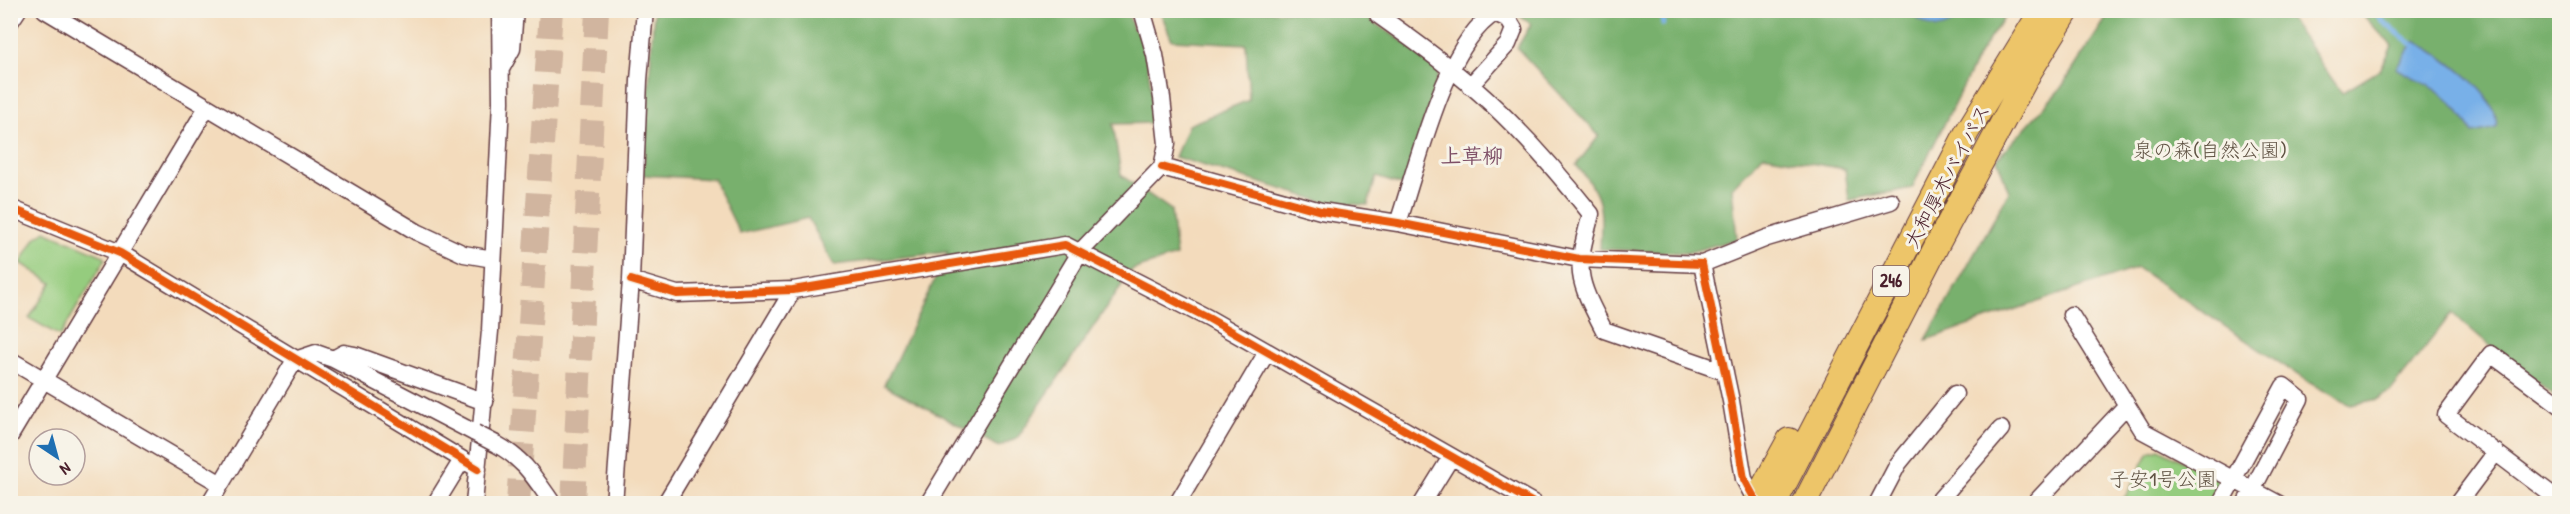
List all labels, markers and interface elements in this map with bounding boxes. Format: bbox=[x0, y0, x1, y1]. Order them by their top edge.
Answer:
street label: 大和厚木バイパス bbox=[1897, 99, 1996, 253]
park label: 泉の森(自然公園) bbox=[2133, 136, 2287, 163]
district label: 上草柳 bbox=[1441, 141, 1504, 170]
road number: 246 bbox=[1873, 266, 1909, 296]
north arrow bbox=[27, 427, 87, 487]
text: N bbox=[56, 458, 76, 481]
park label: 子安1号公園 bbox=[2109, 465, 2217, 492]

